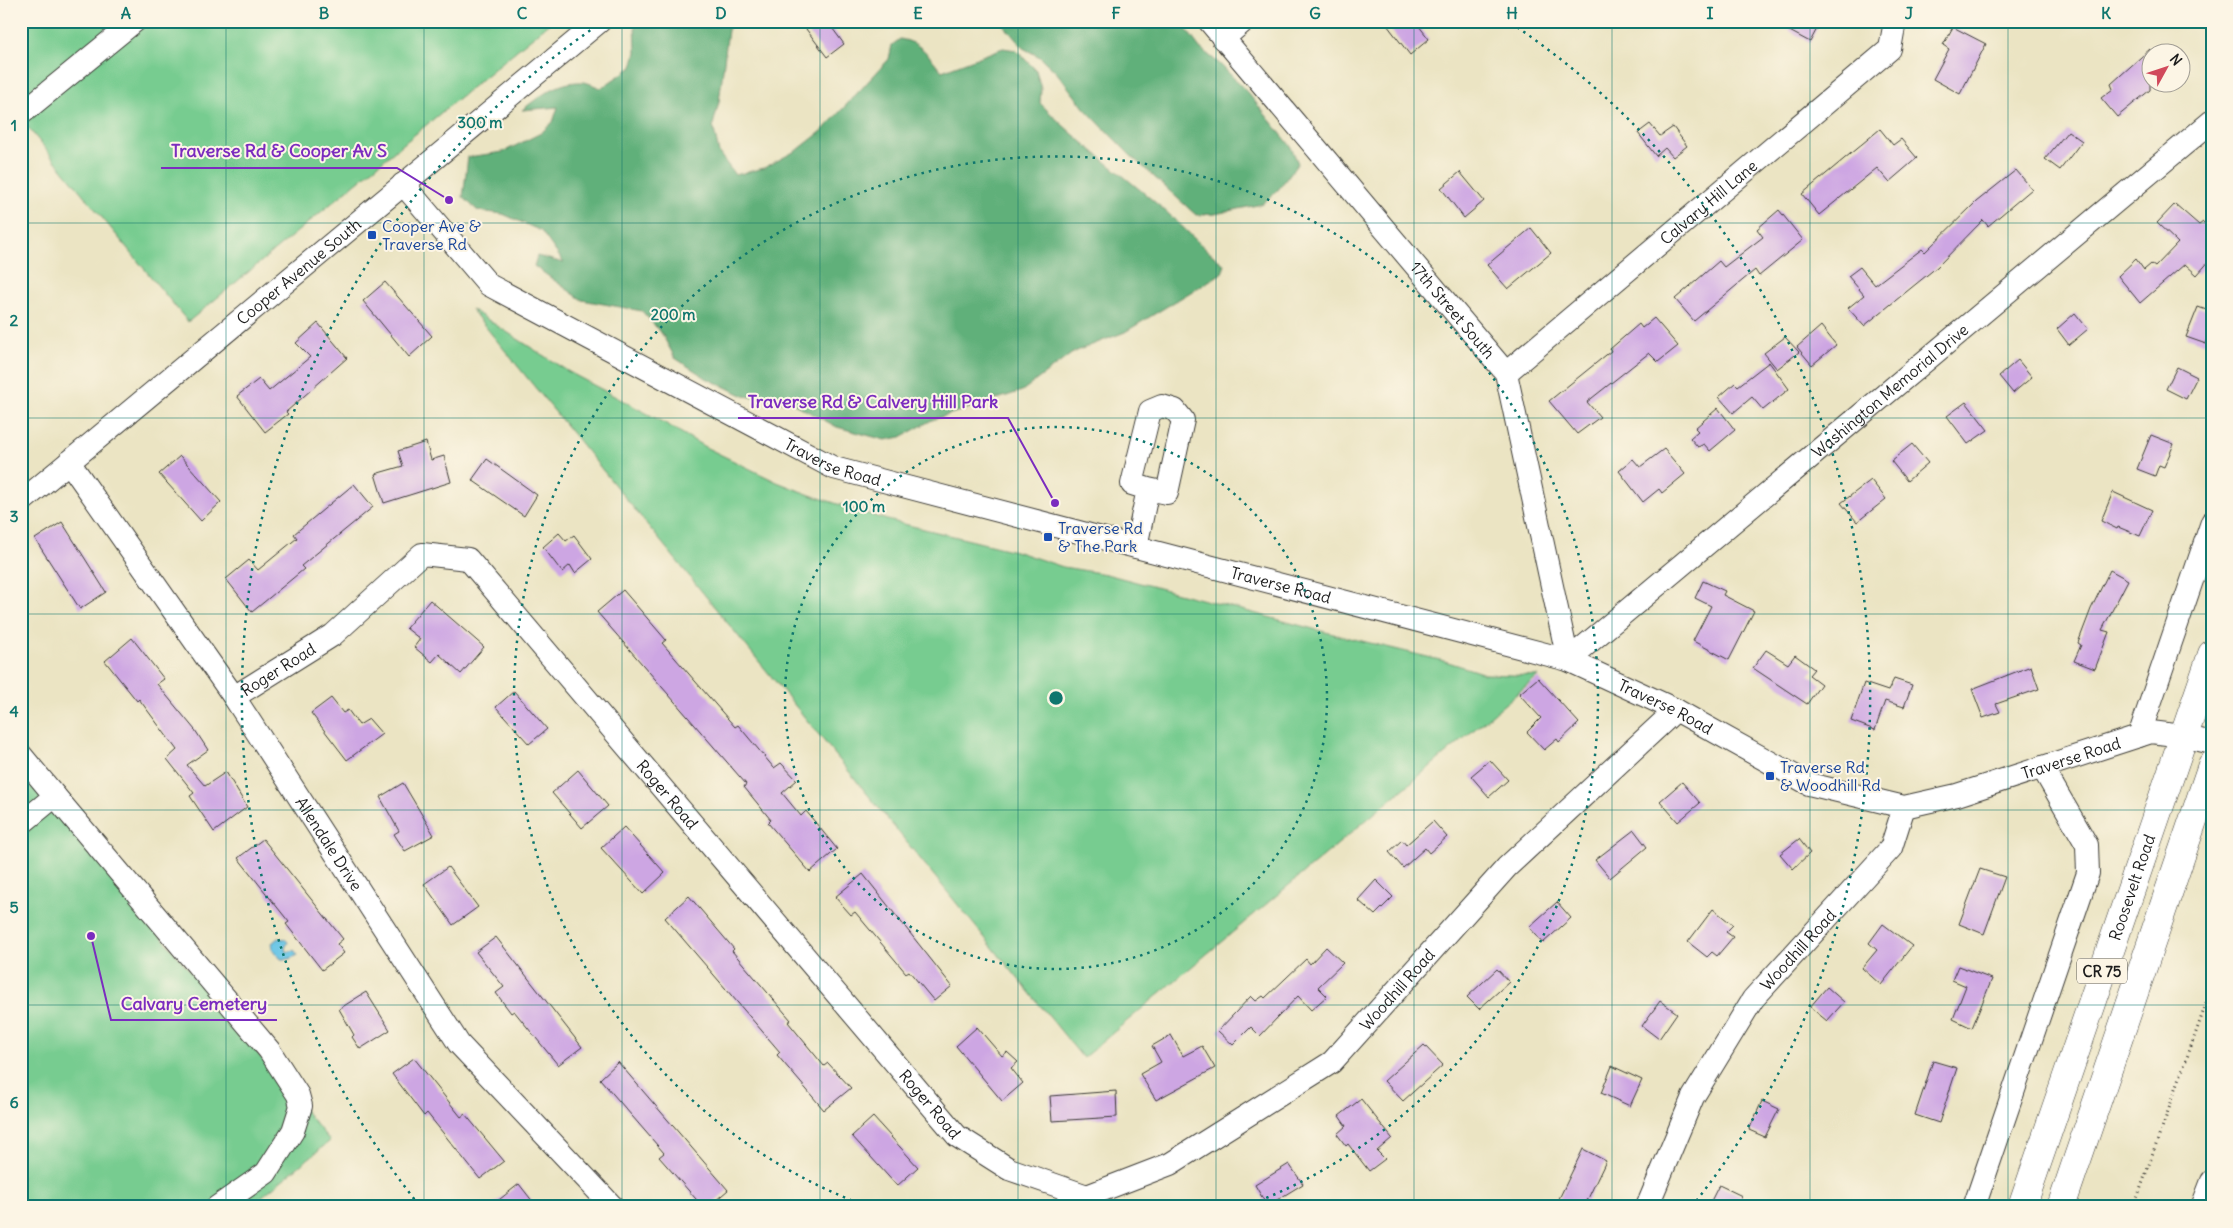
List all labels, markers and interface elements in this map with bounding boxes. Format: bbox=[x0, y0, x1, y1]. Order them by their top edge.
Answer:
text: A bbox=[121, 3, 131, 23]
text: B bbox=[319, 3, 330, 23]
text: C bbox=[517, 3, 528, 23]
text: D bbox=[715, 3, 727, 23]
text: E bbox=[913, 3, 923, 23]
text: F bbox=[1111, 3, 1121, 23]
text: G bbox=[1309, 3, 1321, 23]
text: H bbox=[1506, 3, 1518, 23]
text: I bbox=[1707, 3, 1714, 23]
text: J bbox=[1905, 3, 1914, 23]
text: K bbox=[2101, 3, 2111, 23]
north arrow bbox=[2140, 42, 2190, 92]
text: N bbox=[2166, 50, 2186, 69]
text: 300 m bbox=[458, 113, 503, 132]
text: 1 bbox=[11, 115, 17, 135]
callout: Traverse Rd & Cooper Av S bbox=[161, 135, 397, 168]
text: Traverse Rd & Cooper Av S bbox=[171, 139, 387, 162]
street label: Calvary Hill Lane bbox=[1656, 155, 1761, 249]
street label: Cooper Avenue South bbox=[232, 214, 365, 329]
place label: Cooper Ave & Traverse Rd bbox=[382, 216, 481, 254]
marker: Cooper Ave & Traverse Rd bbox=[366, 229, 378, 241]
street label: 17th Street South bbox=[1406, 257, 1499, 363]
text: 200 m bbox=[651, 305, 695, 324]
text: 2 bbox=[10, 310, 19, 330]
street label: Washington Memorial Drive bbox=[1808, 319, 1972, 462]
callout: Traverse Rd & Calvery Hill Park bbox=[738, 385, 1008, 418]
text: Traverse Rd & Calvery Hill Park bbox=[748, 390, 998, 413]
street label: Traverse Road bbox=[781, 434, 883, 490]
text: 100 m bbox=[843, 497, 885, 516]
text: 3 bbox=[9, 506, 19, 526]
place label: Traverse Rd & The Park bbox=[1058, 518, 1143, 556]
marker: Traverse Rd & The Park bbox=[1042, 531, 1054, 543]
street label: Traverse Road bbox=[1228, 562, 1333, 608]
street label: Roger Road bbox=[237, 638, 319, 700]
street label: Traverse Road bbox=[1615, 675, 1716, 738]
centre of rings bbox=[1047, 689, 1065, 707]
text: 4 bbox=[9, 701, 19, 721]
street label: Traverse Road bbox=[2019, 733, 2123, 783]
street label: Roger Road bbox=[633, 756, 702, 833]
place label: Traverse Rd & Woodhill Rd bbox=[1780, 757, 1881, 795]
marker: Traverse Rd & Woodhill Rd bbox=[1764, 770, 1776, 782]
street label: Allendale Drive bbox=[291, 793, 367, 894]
street label: Roosevelt Road bbox=[2104, 832, 2159, 943]
text: 5 bbox=[9, 897, 19, 917]
street label: Woodhill Road bbox=[1756, 905, 1840, 994]
street label: Woodhill Road bbox=[1355, 945, 1439, 1034]
road number: CR 75 bbox=[2077, 958, 2127, 984]
callout: Calvary Cemetery bbox=[111, 987, 277, 1020]
text: Calvary Cemetery bbox=[121, 992, 267, 1015]
street label: Roger Road bbox=[895, 1065, 965, 1143]
text: 6 bbox=[9, 1092, 19, 1112]

